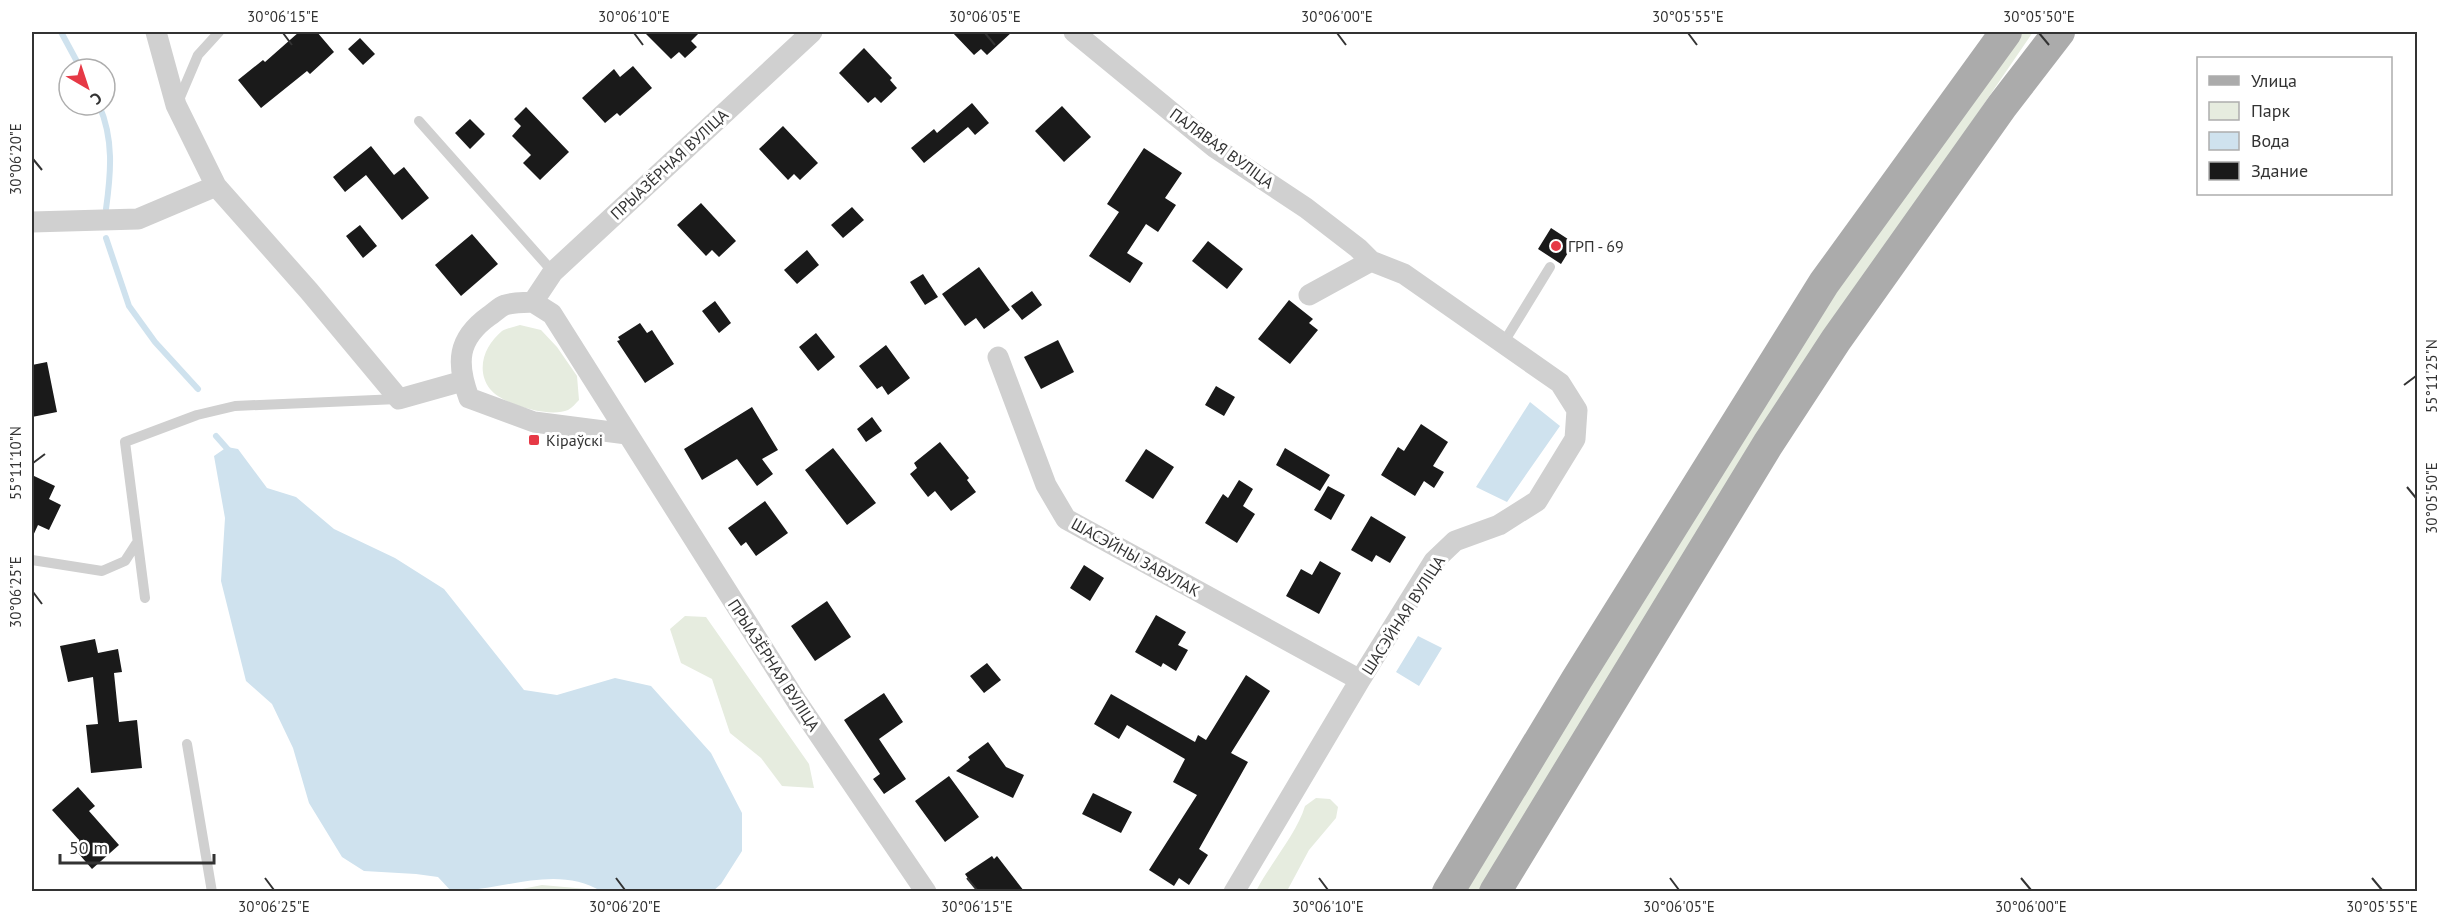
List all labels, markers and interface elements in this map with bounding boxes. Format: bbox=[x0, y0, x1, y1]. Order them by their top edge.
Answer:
text: 30°06'15"E bbox=[247, 7, 319, 26]
text: 30°06'10"E bbox=[598, 7, 670, 26]
text: 30°06'05"E bbox=[949, 7, 1021, 26]
text: 30°06'00"E bbox=[1301, 7, 1373, 26]
text: 30°05'55"E bbox=[1652, 7, 1724, 26]
text: 30°05'50"E bbox=[2003, 7, 2075, 26]
north arrow bbox=[57, 57, 117, 117]
legend bbox=[2197, 57, 2392, 195]
text: Улица bbox=[2251, 69, 2297, 92]
text: С bbox=[87, 88, 106, 109]
text: Парк bbox=[2251, 99, 2291, 122]
street label: ПРЫАЗЁРНАЯ ВУЛІЦА bbox=[606, 104, 732, 224]
street label: ПАЛЯВАЯ ВУЛІЦА bbox=[1166, 104, 1278, 193]
text: 30°06'20"E bbox=[6, 123, 25, 195]
text: Вода bbox=[2251, 129, 2290, 152]
text: Здание bbox=[2251, 159, 2308, 182]
place label: ГРП - 69 bbox=[1568, 236, 1624, 256]
marker: ГРП - 69 bbox=[1549, 239, 1563, 253]
text: 55°11'25"N bbox=[2422, 339, 2441, 413]
text: 55°11'10"N bbox=[6, 426, 25, 500]
place label: Кіраўскі bbox=[546, 430, 603, 450]
marker: Кіраўскі bbox=[527, 433, 541, 447]
text: 30°05'50"E bbox=[2422, 462, 2441, 534]
street label: ШАСЭЙНЫ ЗАВУЛАК bbox=[1068, 513, 1204, 601]
street label: ШАСЭЙНАЯ ВУЛІЦА bbox=[1357, 551, 1449, 678]
text: 30°06'25"E bbox=[6, 556, 25, 628]
street label: ПРЫАЗЁРНАЯ ВУЛІЦА bbox=[724, 595, 825, 735]
scale bar bbox=[60, 827, 214, 865]
text: 50 m bbox=[69, 836, 108, 859]
text: 30°06'25"E bbox=[238, 897, 310, 916]
text: 30°06'20"E bbox=[589, 897, 661, 916]
text: 30°06'15"E bbox=[941, 897, 1013, 916]
text: 30°06'10"E bbox=[1292, 897, 1364, 916]
text: 30°06'05"E bbox=[1643, 897, 1715, 916]
text: 30°06'00"E bbox=[1995, 897, 2067, 916]
text: 30°05'55"E bbox=[2346, 897, 2418, 916]

